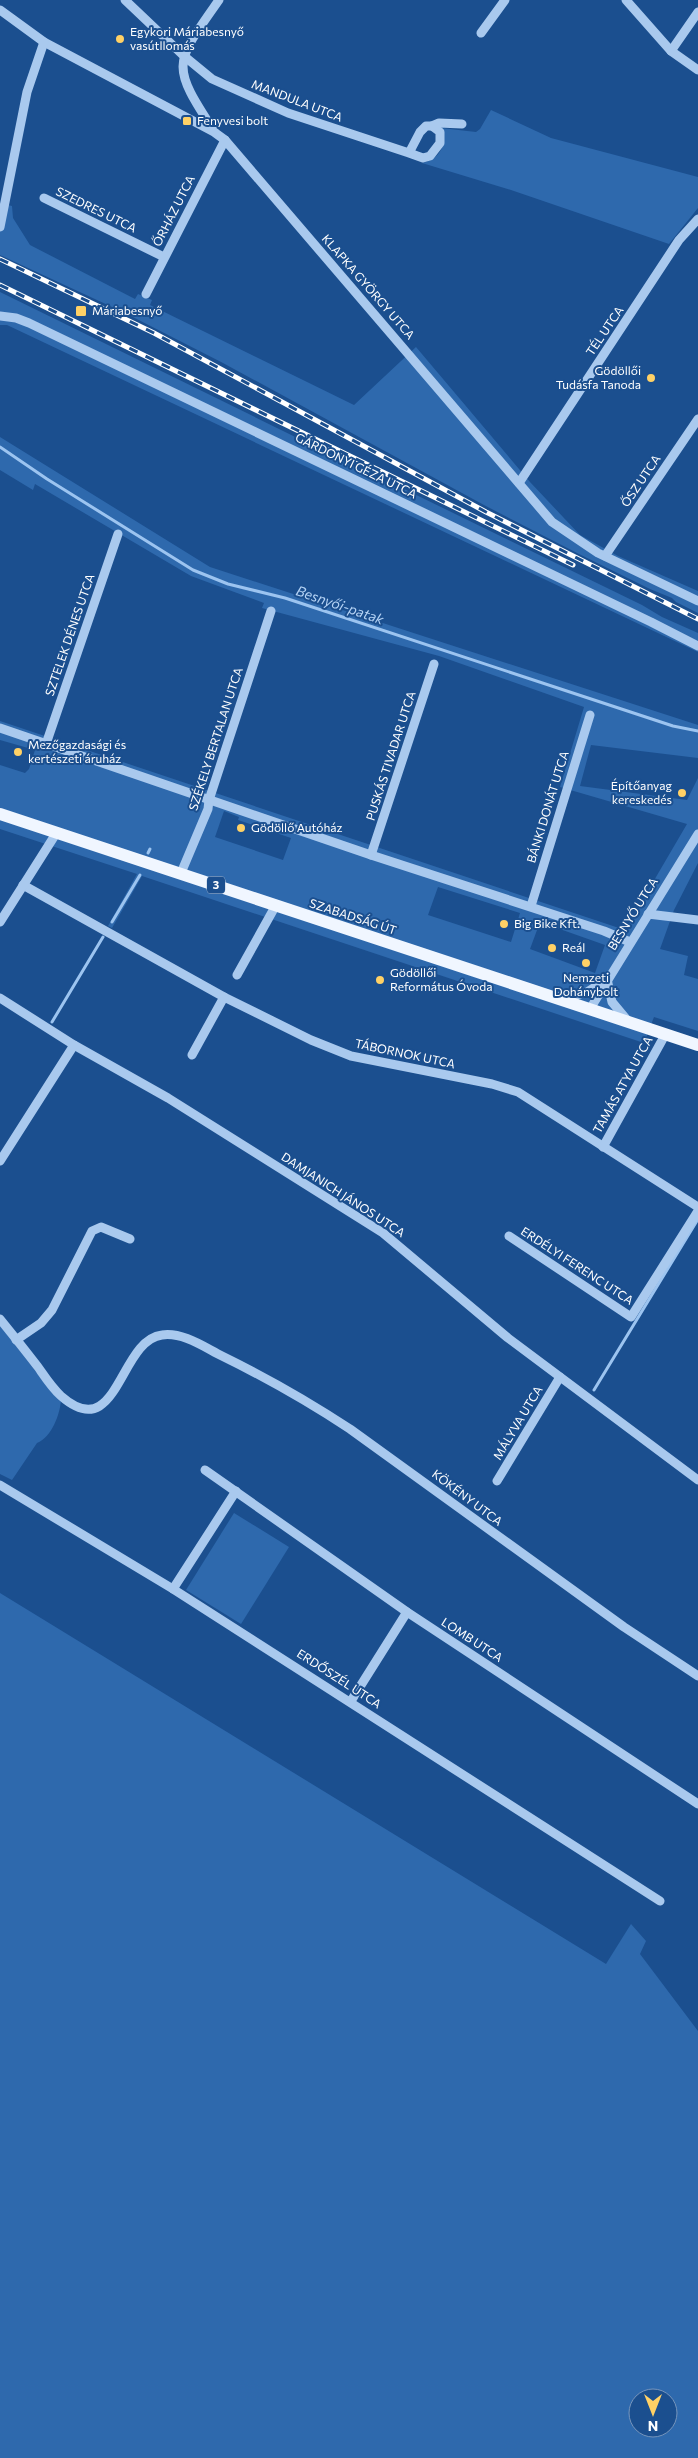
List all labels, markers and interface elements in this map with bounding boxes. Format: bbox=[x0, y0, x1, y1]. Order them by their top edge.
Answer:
place label: Egykori Máriabesnyő vasútllomás bbox=[130, 24, 244, 52]
marker: Egykori Máriabesnyő vasútllomás bbox=[114, 33, 126, 45]
street label: MANDULA UTCA bbox=[250, 76, 345, 124]
place label: Fenyvesi bolt bbox=[197, 113, 268, 127]
marker: Fenyvesi bolt bbox=[181, 115, 193, 127]
street label: ŐRHÁZ UTCA bbox=[149, 173, 197, 249]
street label: SZEDRES UTCA bbox=[54, 183, 139, 235]
street label: KLAPKA GYÖRGY UTCA bbox=[319, 231, 418, 342]
place label: Máriabesnyő bbox=[92, 303, 163, 317]
street label: TÉL UTCA bbox=[583, 303, 626, 358]
marker: Máriabesnyő bbox=[74, 304, 88, 318]
place label: Gödöllői Tudásfa Tanoda bbox=[556, 363, 641, 391]
marker: Gödöllői Tudásfa Tanoda bbox=[645, 372, 657, 384]
street label: GÁRDONYI GÉZA UTCA bbox=[293, 430, 419, 501]
street label: ŐSZ UTCA bbox=[618, 452, 663, 509]
street label: SZTELEK DÉNES UTCA bbox=[42, 572, 97, 698]
water label: Besnyői-patak bbox=[294, 582, 387, 628]
street label: SZÉKELY BERTALAN UTCA bbox=[185, 665, 245, 812]
street label: PUSKÁS TIVADAR UTCA bbox=[362, 689, 418, 822]
place label: Mezőgazdasági és kertészeti áruház bbox=[28, 737, 126, 765]
marker: Mezőgazdasági és kertészeti áruház bbox=[12, 746, 24, 758]
street label: BÁNKI DONÁT UTCA bbox=[523, 749, 571, 864]
place label: Építőanyag kereskedés bbox=[611, 778, 672, 806]
marker: Építőanyag kereskedés bbox=[676, 787, 688, 799]
place label: Gödöllő Autóház bbox=[251, 820, 343, 834]
marker: Gödöllő Autóház bbox=[235, 822, 247, 834]
street label: BESNYŐ UTCA bbox=[604, 875, 660, 952]
road number: 3 bbox=[207, 876, 225, 894]
street label: SZABADSÁG ÚT bbox=[308, 895, 399, 937]
place label: Big Bike Kft. bbox=[514, 916, 580, 930]
marker: Big Bike Kft. bbox=[498, 918, 510, 930]
place label: Reál bbox=[562, 940, 585, 954]
marker: Reál bbox=[546, 942, 558, 954]
marker: Nemzeti Dohánybolt bbox=[580, 957, 592, 969]
place label: Gödöllői Református Óvoda bbox=[390, 965, 493, 993]
place label: Nemzeti Dohánybolt bbox=[554, 970, 618, 998]
marker: Gödöllői Református Óvoda bbox=[374, 974, 386, 986]
street label: TAMÁS ATYA UTCA bbox=[590, 1034, 655, 1136]
street label: TÁBORNOK UTCA bbox=[354, 1036, 457, 1071]
street label: DAMJANICH JÁNOS UTCA bbox=[279, 1149, 408, 1240]
street label: ERDÉLYI FERENC UTCA bbox=[519, 1223, 636, 1307]
street label: MÁLYVA UTCA bbox=[490, 1383, 545, 1462]
street label: KÖKÉNY UTCA bbox=[430, 1466, 506, 1528]
street label: LOMB UTCA bbox=[439, 1614, 506, 1664]
street label: ERDŐSZÉL UTCA bbox=[295, 1646, 384, 1711]
north arrow bbox=[628, 2388, 678, 2438]
text: N bbox=[648, 2418, 658, 2435]

